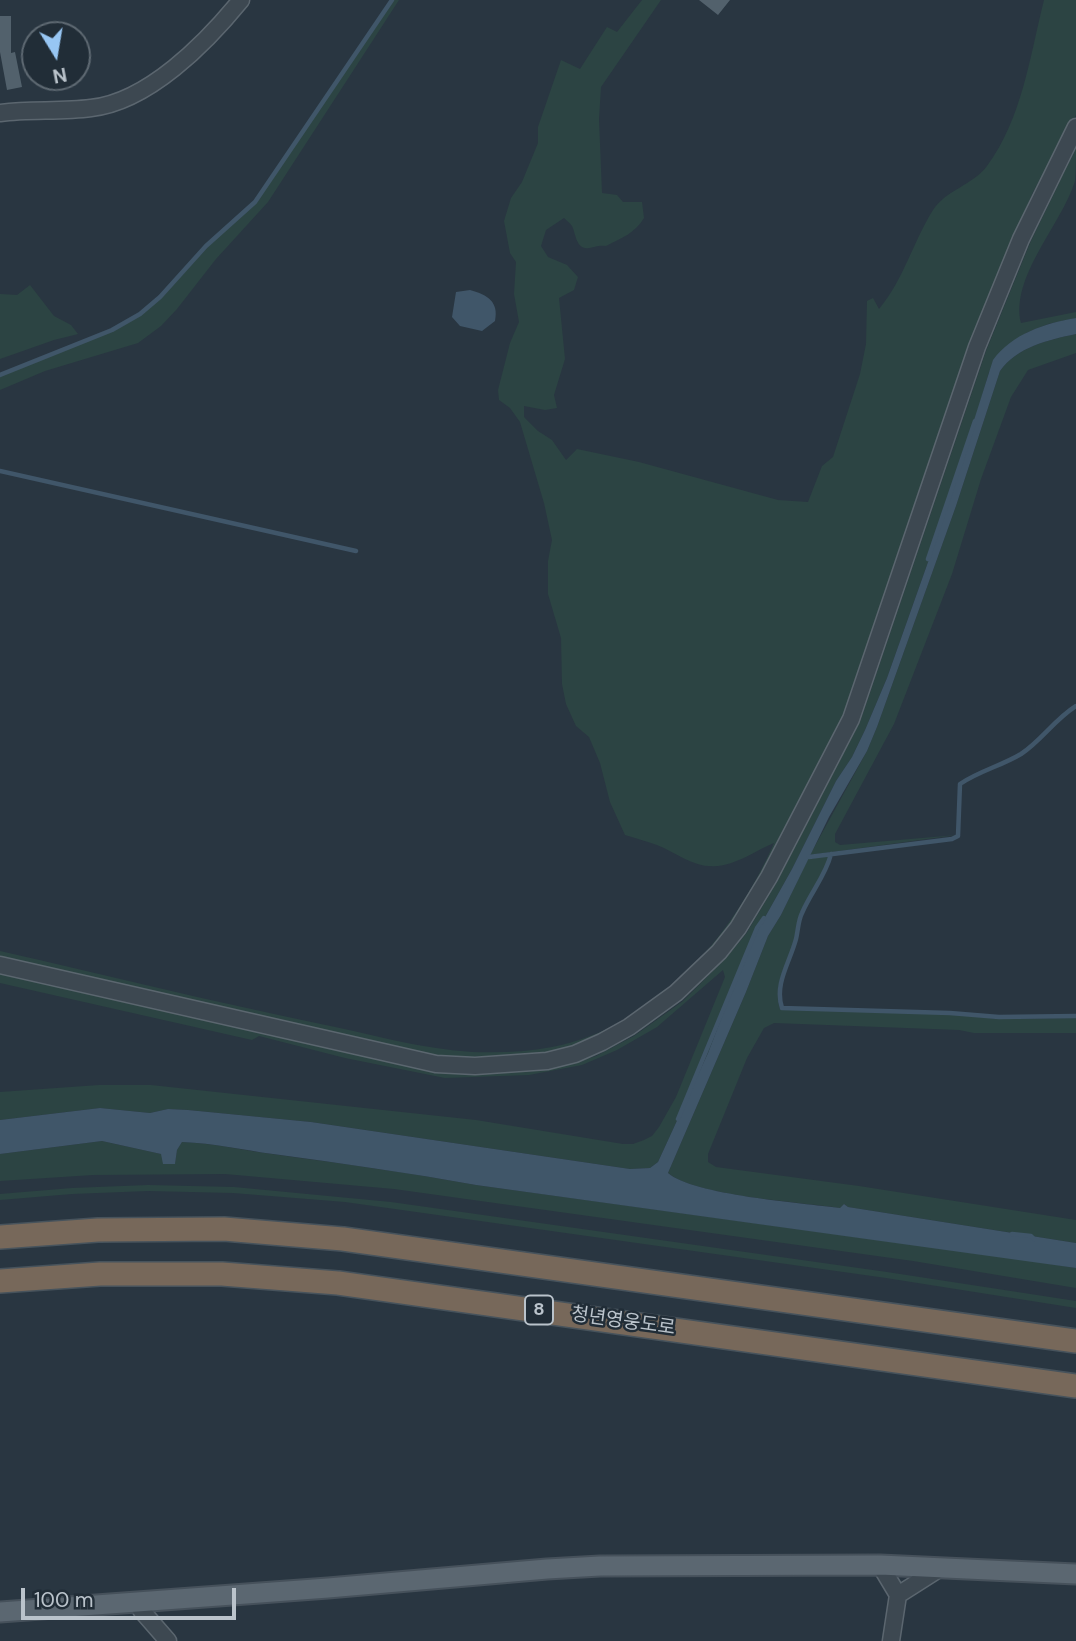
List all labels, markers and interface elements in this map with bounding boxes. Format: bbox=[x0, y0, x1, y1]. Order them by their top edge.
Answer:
north arrow bbox=[21, 21, 91, 91]
text: N bbox=[51, 62, 69, 89]
road number: 8 bbox=[525, 1296, 553, 1324]
street label: 청년영웅도로 bbox=[569, 1303, 677, 1341]
scale bar bbox=[24, 1574, 240, 1618]
text: 100 m bbox=[34, 1586, 94, 1614]

